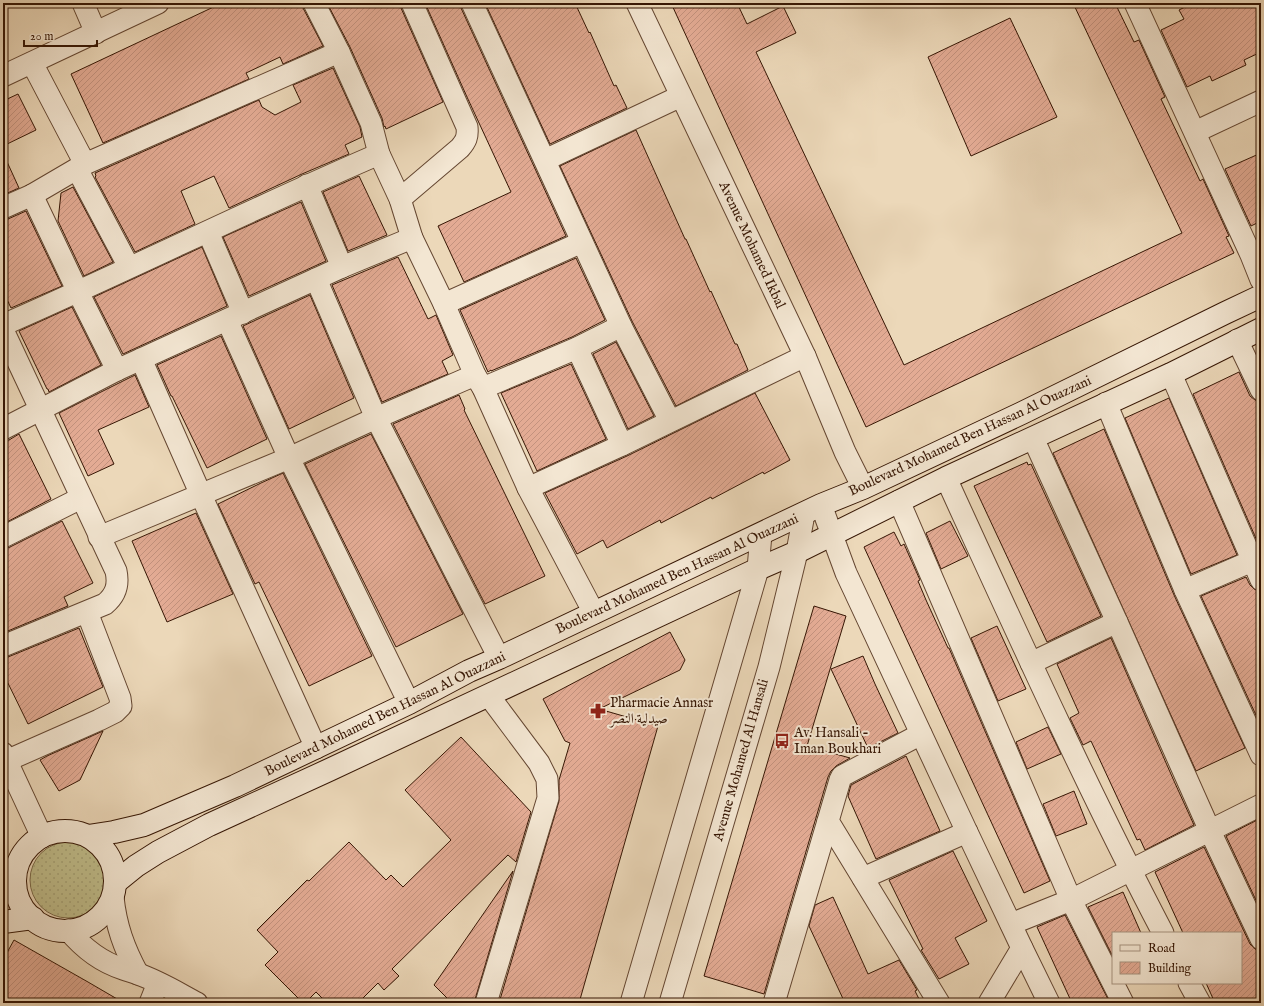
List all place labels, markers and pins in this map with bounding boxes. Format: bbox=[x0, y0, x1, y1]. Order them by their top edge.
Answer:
place label: Pharmacie Annasr صيدلية النصر bbox=[608, 694, 713, 728]
pharmacy icon: Pharmacie Annasr صيدلية النصر bbox=[589, 702, 607, 720]
place label: Av. Hansali - Iman Boukhari bbox=[793, 724, 882, 758]
bus stop icon: Av. Hansali - Iman Boukhari bbox=[773, 732, 791, 750]

